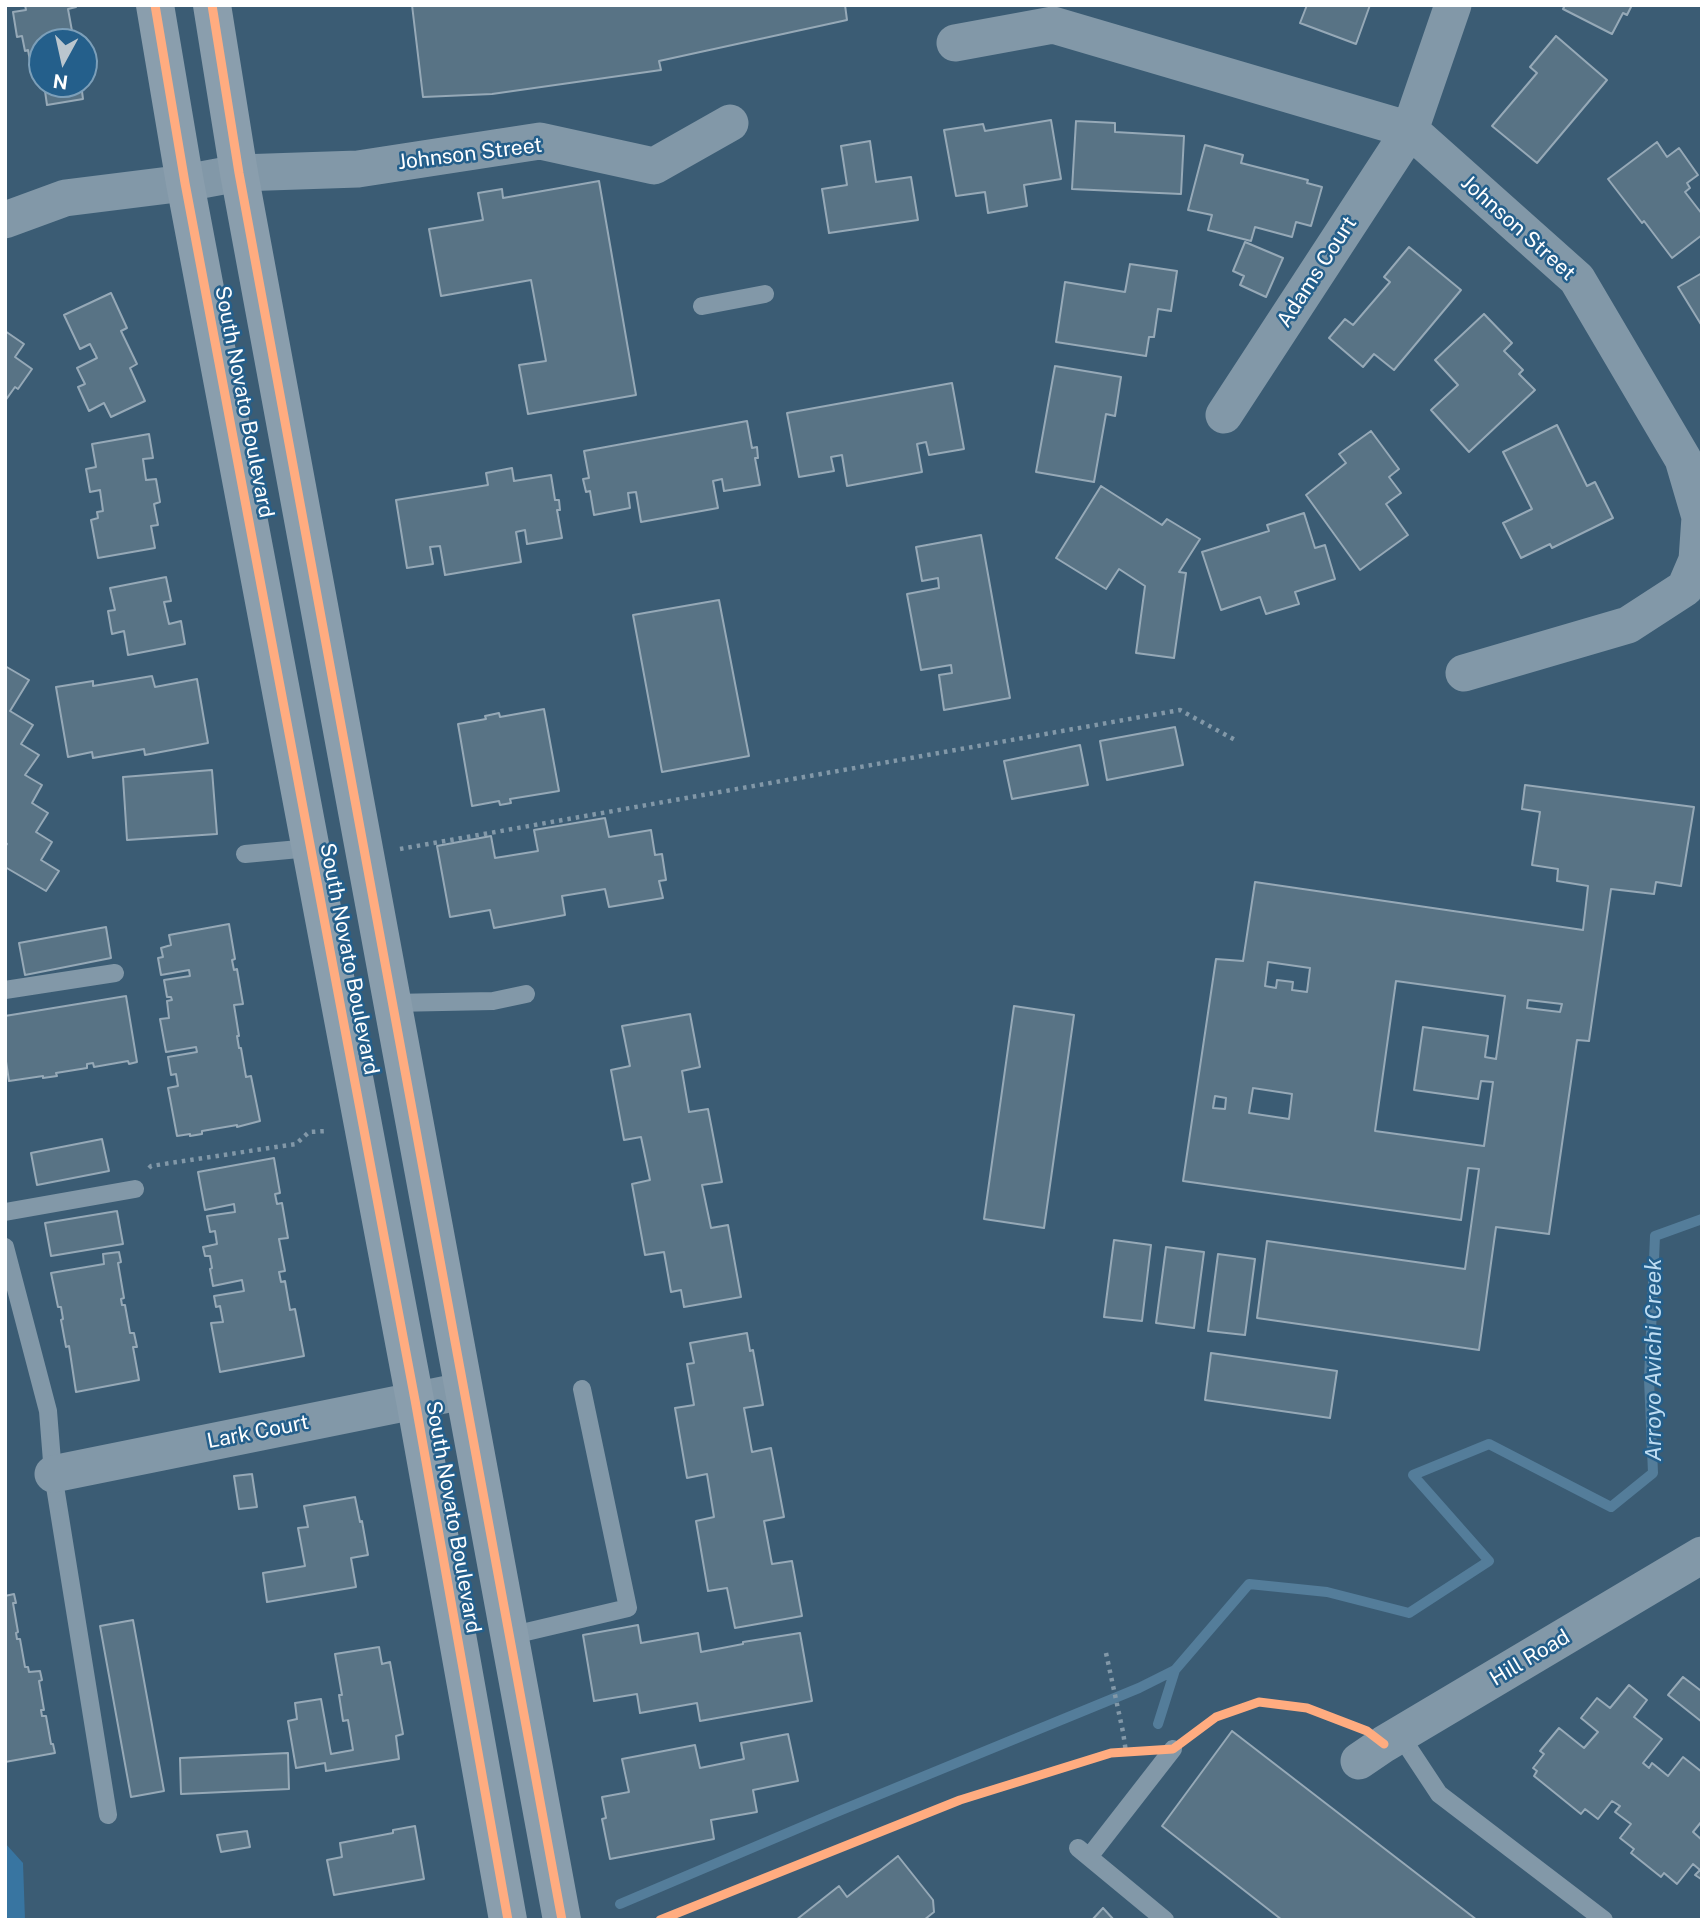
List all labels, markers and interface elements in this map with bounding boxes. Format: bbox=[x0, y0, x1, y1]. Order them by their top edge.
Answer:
north arrow bbox=[28, 28, 98, 98]
text: N bbox=[51, 70, 69, 94]
street label: Johnson Street bbox=[396, 133, 544, 175]
street label: Johnson Street bbox=[1456, 170, 1580, 286]
street label: Adams Court bbox=[1272, 212, 1362, 332]
street label: South Novato Boulevard bbox=[209, 284, 279, 520]
street label: South Novato Boulevard bbox=[314, 841, 384, 1077]
water label: Arroyo Avichi Creek bbox=[1640, 1258, 1668, 1462]
street label: South Novato Boulevard bbox=[420, 1399, 486, 1635]
street label: Lark Court bbox=[205, 1410, 311, 1454]
street label: Hill Road bbox=[1486, 1624, 1574, 1692]

